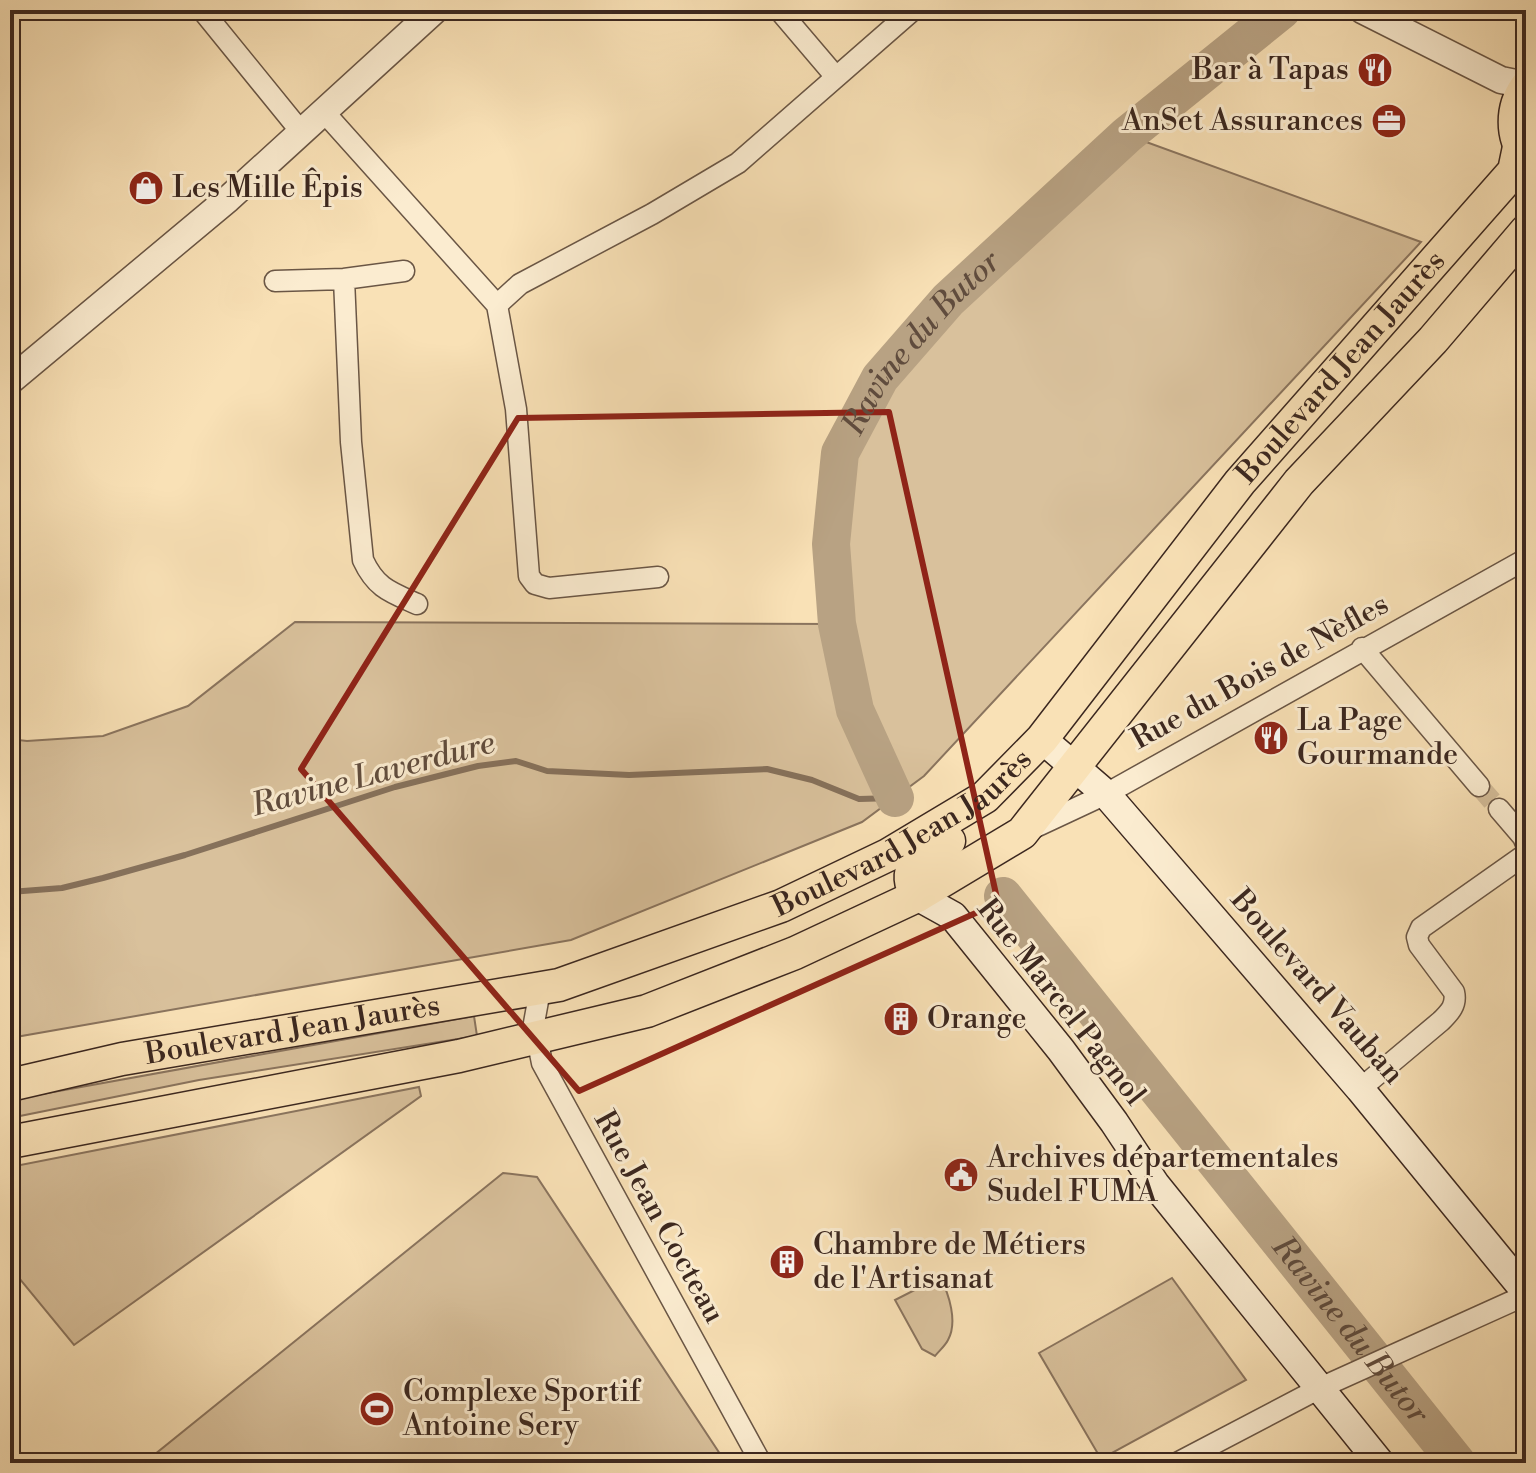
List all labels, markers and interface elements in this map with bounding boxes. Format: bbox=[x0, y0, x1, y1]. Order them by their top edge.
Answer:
place label: Bar à Tapas bbox=[1191, 51, 1349, 89]
restaurant icon: Bar à Tapas bbox=[1356, 51, 1394, 89]
place label: AnSet Assurances bbox=[1121, 102, 1363, 140]
office icon: AnSet Assurances bbox=[1370, 102, 1408, 140]
place label: Les Mille Êpis bbox=[172, 167, 363, 207]
shop icon: Les Mille Êpis bbox=[127, 169, 165, 207]
water label: Ravine du Butor bbox=[833, 241, 1010, 443]
street label: Boulevard Jean Jaurès bbox=[1228, 243, 1454, 493]
street label: Rue du Bois de Nèfles bbox=[1125, 585, 1395, 759]
place label: La Page Gourmande bbox=[1297, 702, 1458, 774]
restaurant icon: La Page Gourmande bbox=[1252, 719, 1290, 757]
water label: Ravine Laverdure bbox=[246, 722, 499, 826]
street label: Boulevard Jean Jaurès bbox=[766, 741, 1040, 927]
street label: Boulevard Vauban bbox=[1221, 881, 1412, 1092]
street label: Rue Marcel Pagnol bbox=[968, 891, 1154, 1113]
street label: Boulevard Jean Jaurès bbox=[141, 986, 443, 1074]
building icon: Orange bbox=[882, 1000, 920, 1038]
place label: Orange bbox=[927, 1000, 1027, 1038]
street label: Rue Jean Cocteau bbox=[585, 1104, 733, 1330]
place label: Archives départementales Sudel FUMA bbox=[986, 1139, 1339, 1211]
public building icon: Archives départementales Sudel FUMA bbox=[942, 1156, 980, 1194]
place label: Chambre de Métiers de l'Artisanat bbox=[813, 1226, 1086, 1298]
water label: Ravine du Butor bbox=[1263, 1227, 1439, 1433]
building icon: Chambre de Métiers de l'Artisanat bbox=[768, 1243, 806, 1281]
place label: Complexe Sportif Antoine Sery bbox=[402, 1373, 642, 1445]
sports icon: Complexe Sportif Antoine Sery bbox=[358, 1390, 396, 1428]

